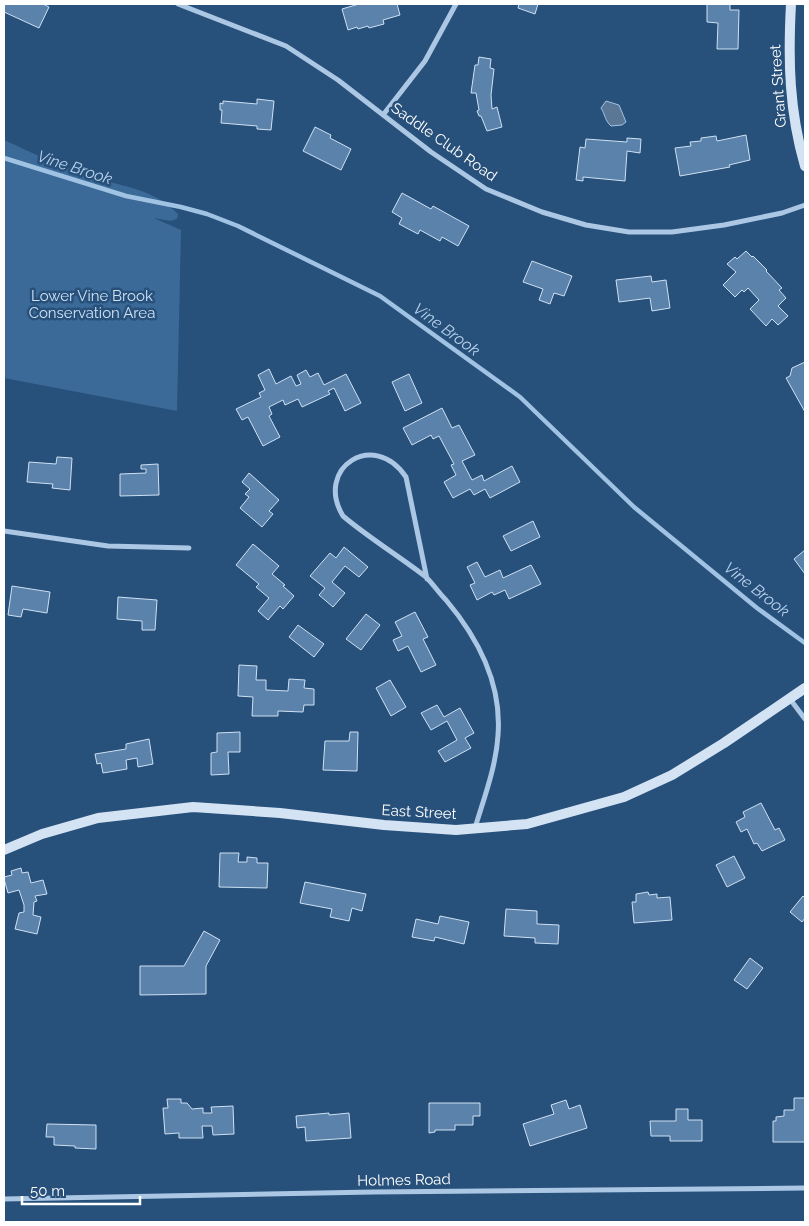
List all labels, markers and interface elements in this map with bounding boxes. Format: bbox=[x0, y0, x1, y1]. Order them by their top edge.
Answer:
street label: Grant Street bbox=[766, 44, 790, 128]
street label: Saddle Club Road bbox=[388, 99, 500, 185]
water label: Vine Brook bbox=[35, 146, 115, 189]
park label: Lower Vine Brook Conservation Area bbox=[29, 287, 155, 322]
water label: Vine Brook bbox=[410, 299, 484, 360]
water label: Vine Brook bbox=[720, 558, 793, 621]
street label: East Street bbox=[381, 801, 457, 823]
street label: Holmes Road bbox=[357, 1170, 451, 1190]
scale bar bbox=[22, 1174, 140, 1206]
text: 50 m bbox=[30, 1182, 65, 1200]

